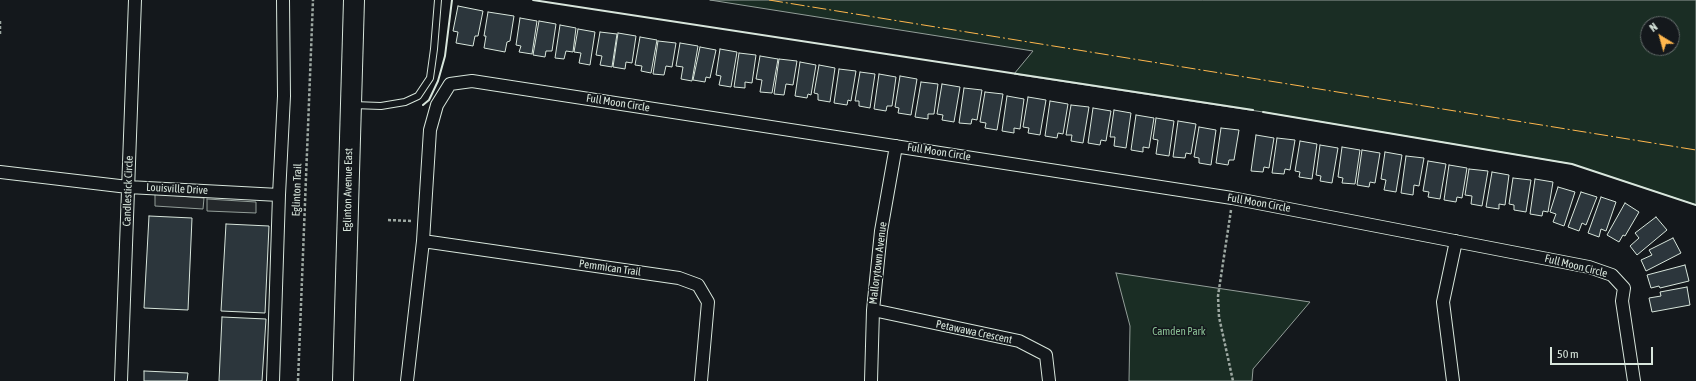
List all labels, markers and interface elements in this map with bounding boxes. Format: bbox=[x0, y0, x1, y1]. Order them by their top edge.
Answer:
north arrow bbox=[1640, 16, 1680, 56]
text: N bbox=[1647, 20, 1660, 34]
street label: Full Moon Circle bbox=[585, 91, 651, 115]
street label: Full Moon Circle bbox=[906, 140, 972, 164]
street label: Eglinton Avenue East bbox=[341, 148, 355, 232]
street label: Candlestick Circle bbox=[120, 155, 136, 227]
street label: Eglinton Trail bbox=[289, 163, 305, 217]
street label: Louisville Drive bbox=[146, 181, 208, 197]
street label: Full Moon Circle bbox=[1226, 191, 1292, 215]
street label: Mallorytown Avenue bbox=[866, 221, 890, 305]
street label: Full Moon Circle bbox=[1543, 252, 1609, 280]
street label: Pemmican Trail bbox=[578, 257, 642, 279]
street label: Petawawa Crescent bbox=[935, 317, 1013, 347]
park label: Camden Park bbox=[1152, 325, 1206, 339]
scale bar bbox=[1552, 339, 1655, 365]
text: 50 m bbox=[1557, 347, 1579, 361]

